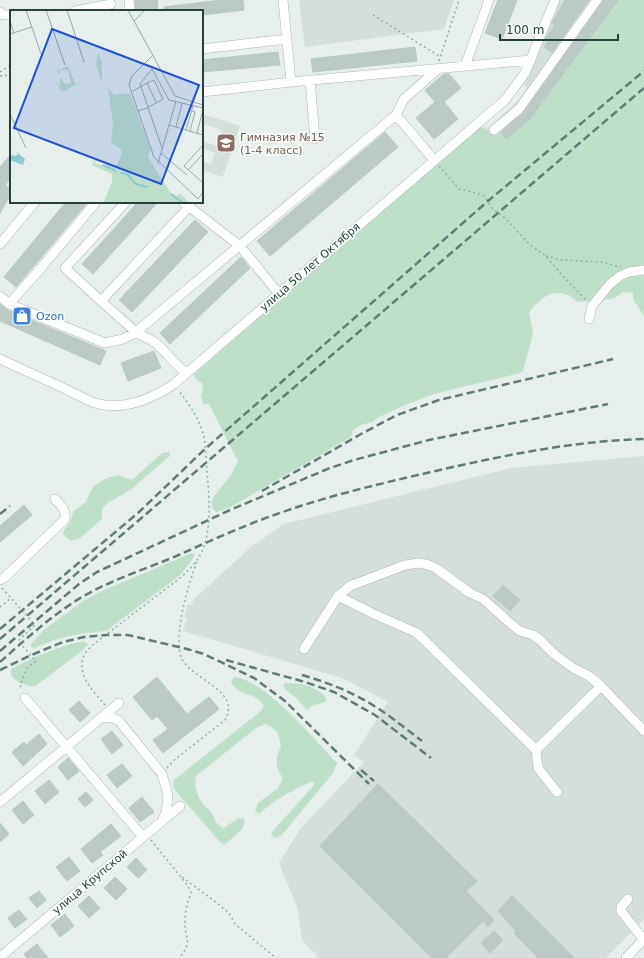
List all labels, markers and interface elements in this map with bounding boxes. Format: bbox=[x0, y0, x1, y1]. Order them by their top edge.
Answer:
inset map bbox=[10, 10, 203, 203]
scale bar bbox=[500, 16, 618, 42]
text: 100 m bbox=[506, 23, 544, 37]
place label: Гимназия №15 (1-4 класс) bbox=[240, 131, 325, 157]
school or university icon: Гимназия №15 (1-4 класс) bbox=[215, 132, 237, 154]
street label: улица 50 лет Октября bbox=[257, 220, 363, 314]
shop icon: Ozon bbox=[11, 305, 33, 327]
place label: Ozon bbox=[36, 310, 64, 323]
street label: улица Крупской bbox=[50, 847, 130, 917]

